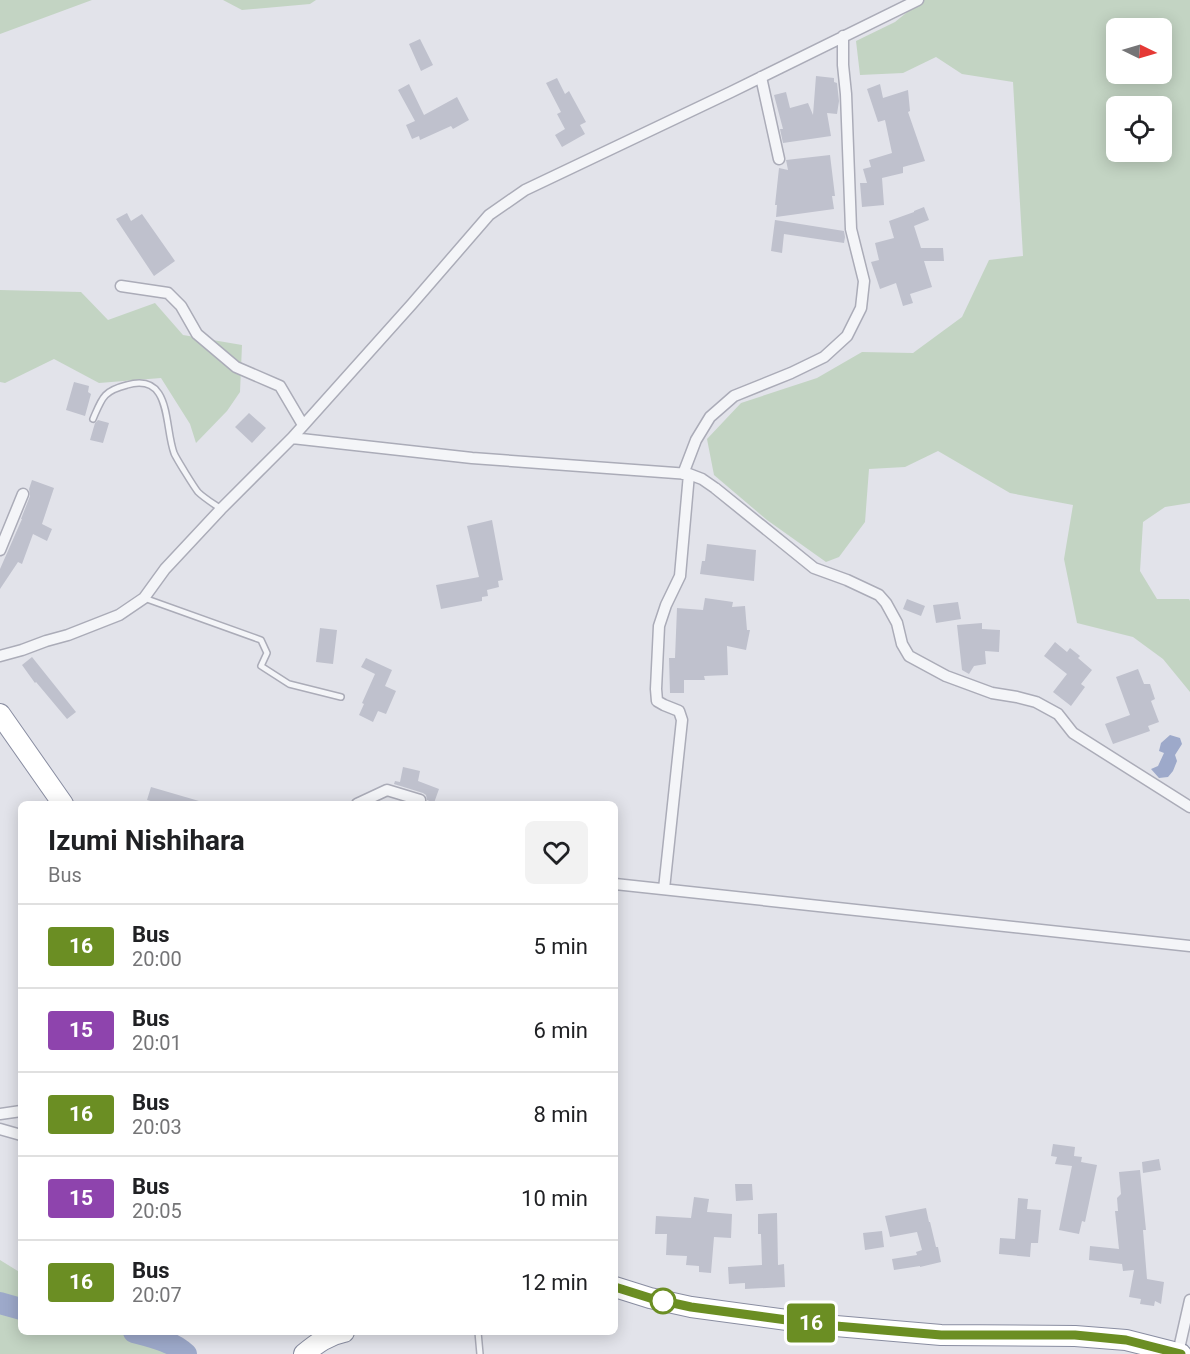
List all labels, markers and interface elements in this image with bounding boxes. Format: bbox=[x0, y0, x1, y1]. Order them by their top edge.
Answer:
north arrow bbox=[1106, 18, 1172, 84]
map controls bbox=[1106, 18, 1172, 162]
button: locate bbox=[1106, 96, 1172, 162]
button: heart bbox=[525, 821, 588, 884]
text: Izumi Nishihara bbox=[48, 824, 245, 857]
text: Bus bbox=[48, 863, 82, 887]
text: Bus bbox=[132, 922, 170, 947]
text: 16 bbox=[69, 934, 93, 958]
text: 5 min bbox=[533, 934, 588, 959]
text: 20:00 bbox=[132, 947, 182, 971]
text: Bus bbox=[132, 1006, 170, 1031]
text: 15 bbox=[69, 1018, 93, 1042]
text: 6 min bbox=[533, 1018, 588, 1043]
text: 20:01 bbox=[132, 1031, 182, 1055]
text: Bus bbox=[132, 1090, 170, 1115]
text: 16 bbox=[69, 1102, 93, 1126]
text: 8 min bbox=[533, 1102, 588, 1127]
text: 20:03 bbox=[132, 1115, 182, 1139]
text: Bus bbox=[132, 1174, 170, 1199]
text: 15 bbox=[69, 1186, 93, 1210]
text: 10 min bbox=[521, 1186, 588, 1211]
text: 20:05 bbox=[132, 1199, 182, 1223]
text: Bus bbox=[132, 1258, 170, 1283]
text: 16 bbox=[69, 1270, 93, 1294]
text: 12 min bbox=[521, 1270, 588, 1295]
text: 20:07 bbox=[132, 1283, 182, 1307]
unlabelled marker bbox=[650, 1288, 676, 1314]
line badge: 16 bbox=[784, 1304, 838, 1342]
text: 16 bbox=[799, 1311, 823, 1335]

